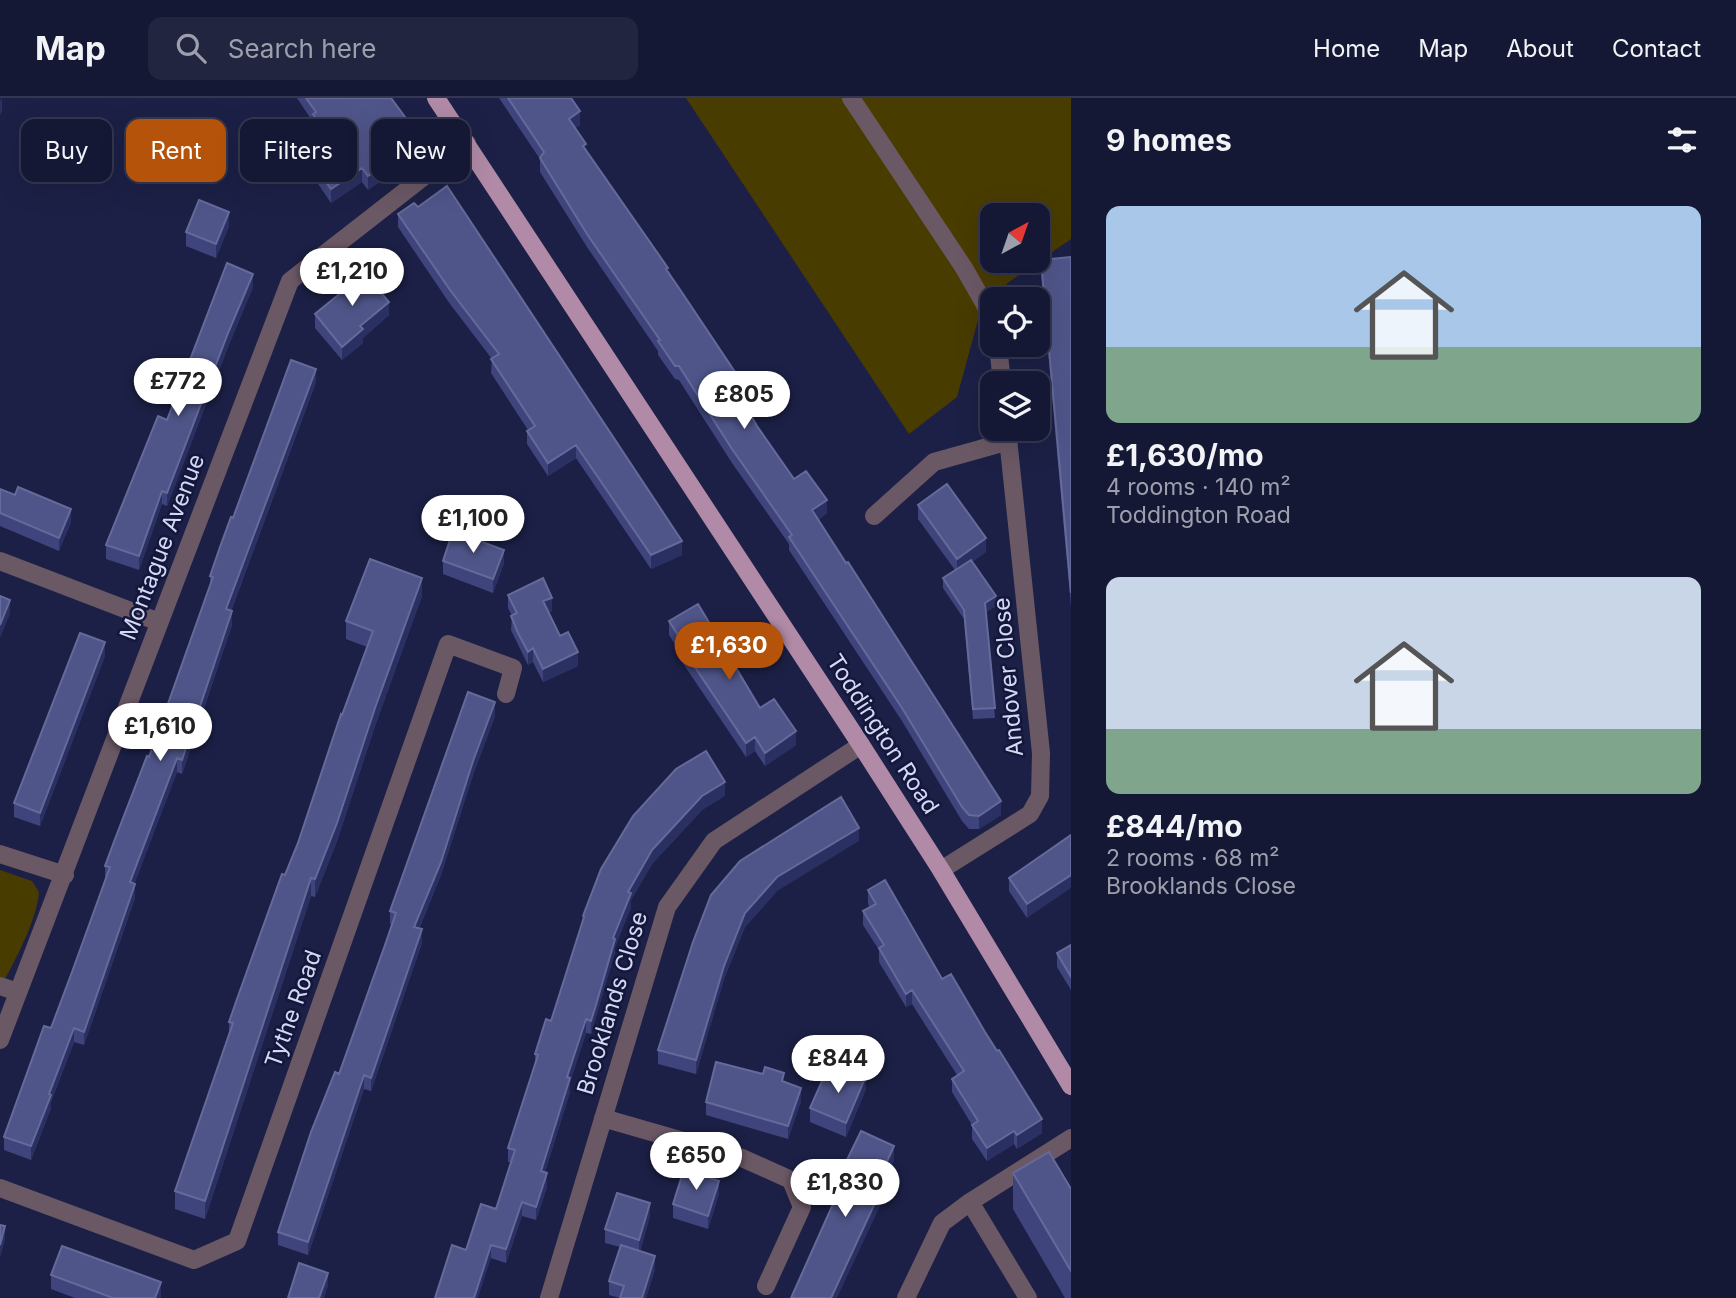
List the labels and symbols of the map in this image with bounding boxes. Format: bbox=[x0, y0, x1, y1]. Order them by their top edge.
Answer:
north arrow bbox=[980, 203, 1050, 273]
pin: £1,210 bbox=[295, 248, 409, 308]
pin: £772 bbox=[137, 358, 219, 418]
pin: £805 bbox=[703, 372, 785, 431]
street label: Montague Avenue bbox=[114, 450, 210, 644]
pin: £1,100 bbox=[416, 496, 530, 555]
street label: Andover Close bbox=[987, 596, 1029, 758]
pin: £1,630 bbox=[672, 622, 786, 682]
street label: Toddington Road bbox=[821, 649, 945, 819]
pin: £1,610 bbox=[103, 704, 217, 763]
street label: Brooklands Close bbox=[571, 908, 653, 1098]
street label: Tythe Road bbox=[259, 946, 327, 1072]
pin: £844 bbox=[797, 1035, 879, 1095]
pin: £650 bbox=[655, 1132, 737, 1192]
pin: £1,830 bbox=[788, 1160, 902, 1219]

